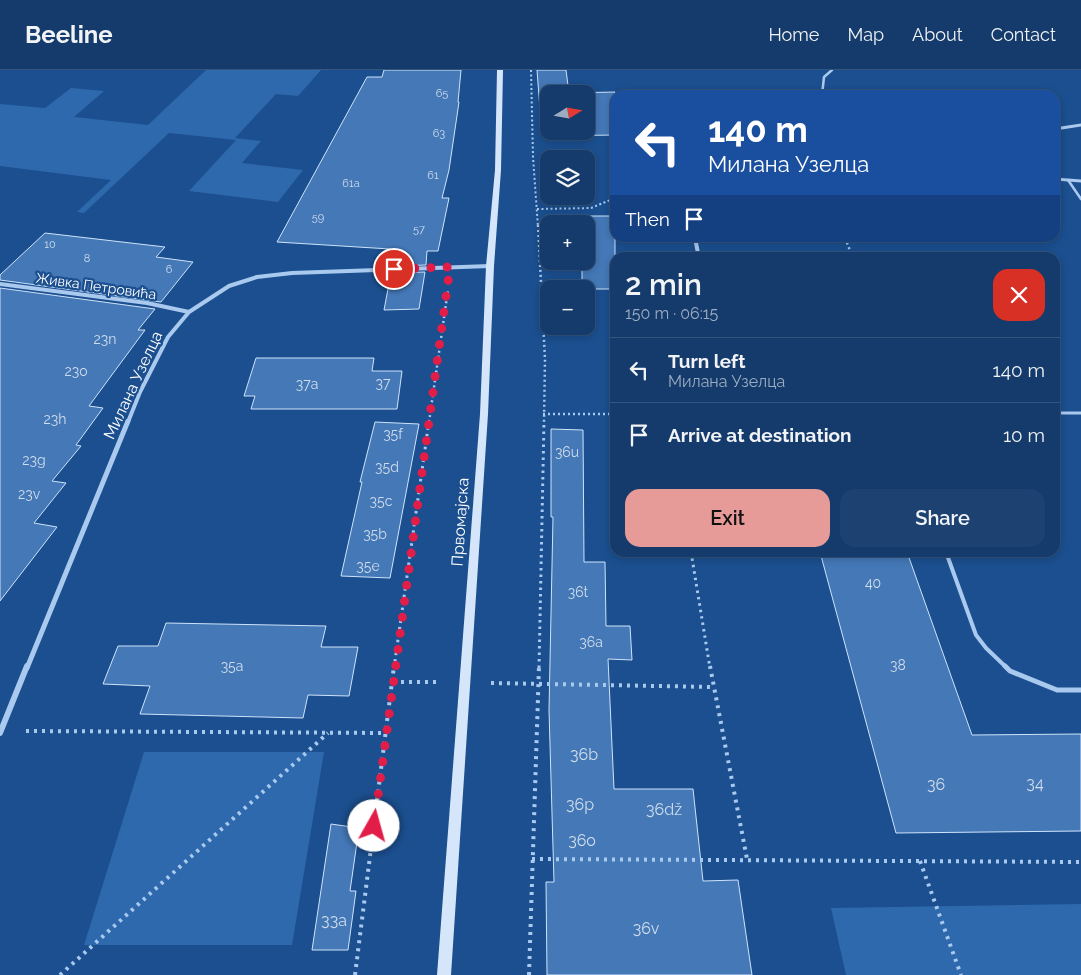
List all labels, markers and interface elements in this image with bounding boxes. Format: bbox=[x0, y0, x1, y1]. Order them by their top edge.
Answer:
text: Beeline bbox=[25, 20, 113, 49]
text: Home bbox=[768, 24, 819, 45]
text: Map bbox=[847, 24, 884, 45]
text: About bbox=[912, 24, 963, 45]
text: Contact bbox=[991, 24, 1056, 45]
north arrow bbox=[540, 85, 595, 140]
map controls bbox=[540, 85, 595, 335]
house number: 65 bbox=[436, 87, 448, 100]
text: 140 m bbox=[708, 109, 808, 150]
icon: left bbox=[625, 110, 690, 175]
house number: 63 bbox=[433, 127, 445, 140]
button: layers bbox=[540, 150, 595, 205]
text: Милана Узелца bbox=[708, 151, 869, 177]
house number: 61 bbox=[427, 169, 439, 182]
house number: 61a bbox=[342, 177, 360, 190]
icon: arrive bbox=[680, 205, 708, 233]
text: Then bbox=[625, 208, 670, 230]
house number: 59 bbox=[312, 211, 324, 224]
button: + bbox=[540, 215, 595, 270]
house number: 57 bbox=[413, 223, 425, 236]
house number: 10 bbox=[44, 238, 56, 251]
pin bbox=[373, 248, 415, 290]
house number: 8 bbox=[84, 252, 90, 265]
icon: arrive bbox=[380, 255, 408, 283]
house number: 6 bbox=[166, 263, 173, 276]
text: 2 min bbox=[625, 267, 702, 302]
button: close bbox=[993, 269, 1045, 321]
street label: Живка Петровића bbox=[35, 270, 157, 302]
button: − bbox=[540, 280, 595, 335]
text: 150 m · 06:15 bbox=[625, 304, 718, 323]
street label: Милана Узелца bbox=[100, 328, 166, 442]
house number: 23n bbox=[94, 331, 116, 347]
text: Turn left bbox=[668, 350, 745, 372]
icon: left bbox=[625, 356, 653, 384]
text: 140 m bbox=[993, 359, 1045, 381]
house number: 23o bbox=[64, 363, 88, 379]
text: Милана Узелца bbox=[668, 372, 785, 391]
house number: 37 bbox=[376, 375, 391, 391]
house number: 37a bbox=[296, 376, 318, 392]
house number: 23h bbox=[44, 411, 66, 427]
icon: arrive bbox=[625, 421, 653, 449]
text: Arrive at destination bbox=[668, 424, 852, 446]
text: 10 m bbox=[1003, 424, 1045, 446]
house number: 35f bbox=[383, 426, 404, 442]
house number: 36u bbox=[555, 444, 579, 460]
house number: 23g bbox=[22, 452, 46, 468]
house number: 35d bbox=[375, 459, 399, 475]
street label: Првомајска bbox=[447, 477, 473, 567]
house number: 23v bbox=[18, 486, 41, 502]
button: Exit bbox=[625, 489, 830, 547]
button: Share bbox=[840, 489, 1045, 547]
house number: 35c bbox=[370, 493, 393, 509]
house number: 35b bbox=[363, 526, 387, 542]
house number: 35e bbox=[356, 558, 380, 574]
house number: 40 bbox=[865, 575, 881, 591]
house number: 36t bbox=[568, 584, 589, 600]
house number: 36a bbox=[579, 634, 603, 650]
house number: 38 bbox=[890, 657, 906, 673]
house number: 35a bbox=[221, 658, 243, 674]
house number: 36b bbox=[570, 745, 598, 764]
house number: 34 bbox=[1026, 774, 1044, 793]
house number: 36 bbox=[927, 775, 945, 794]
house number: 36p bbox=[566, 795, 594, 814]
position arrow bbox=[347, 799, 399, 851]
house number: 36dž bbox=[646, 800, 682, 819]
house number: 36o bbox=[568, 831, 596, 850]
house number: 33a bbox=[321, 911, 347, 930]
house number: 36v bbox=[633, 919, 660, 938]

